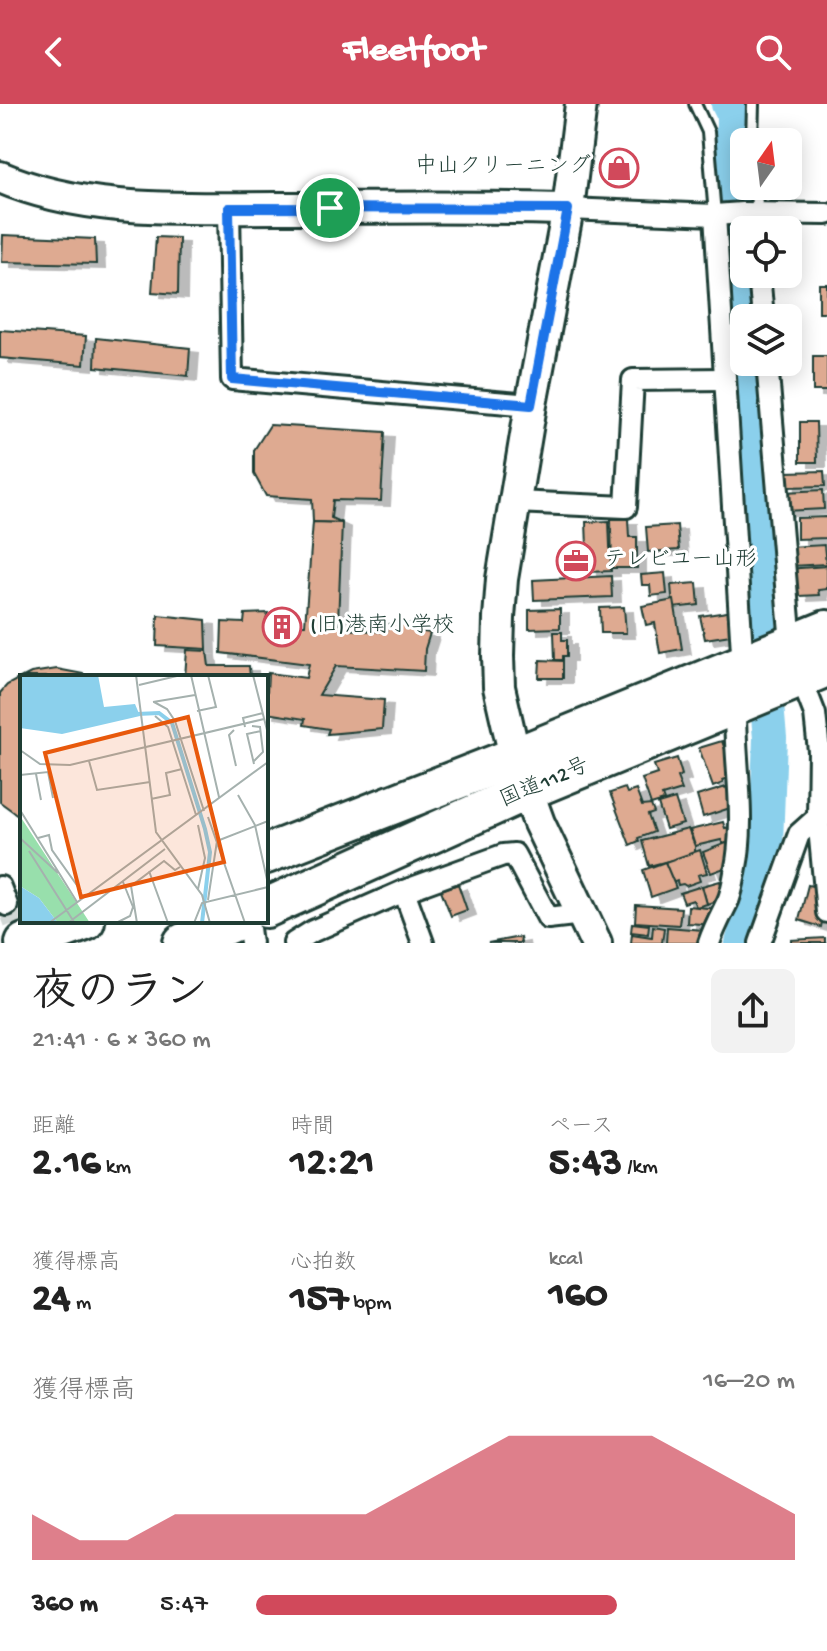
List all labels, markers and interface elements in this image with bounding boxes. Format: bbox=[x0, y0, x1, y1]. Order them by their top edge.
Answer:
icon: back bbox=[32, 30, 76, 74]
icon: search bbox=[751, 30, 795, 74]
text: Fleetfoot bbox=[343, 31, 484, 74]
north arrow bbox=[730, 128, 802, 200]
map controls bbox=[730, 128, 802, 376]
shop icon: 中山クリーニング bbox=[598, 147, 640, 189]
place label: 中山クリーニング bbox=[415, 153, 591, 181]
pin bbox=[296, 174, 364, 242]
icon: arrive bbox=[308, 186, 352, 230]
button: locate bbox=[730, 216, 802, 288]
button: layers bbox=[730, 304, 802, 376]
office icon: テレビユー山形 bbox=[555, 540, 597, 582]
place label: テレビユー山形 bbox=[604, 548, 757, 574]
building icon: (旧)港南小学校 bbox=[261, 606, 303, 648]
place label: (旧)港南小学校 bbox=[310, 613, 454, 640]
inset map bbox=[20, 675, 268, 923]
street label: 国道112号 bbox=[496, 753, 594, 814]
button: share bbox=[711, 969, 795, 1053]
text: 夜のラン bbox=[32, 970, 208, 1022]
text: 21:41 · 6 × 360 m bbox=[32, 1026, 211, 1057]
text: 距離 bbox=[32, 1115, 76, 1141]
text: 時間 bbox=[290, 1115, 334, 1141]
text: ペース bbox=[549, 1115, 613, 1141]
text: 2.16 bbox=[32, 1141, 101, 1188]
text: 12:21 bbox=[290, 1141, 374, 1188]
text: 5:43 bbox=[549, 1141, 622, 1188]
text: km bbox=[101, 1155, 131, 1181]
text: /km bbox=[622, 1155, 658, 1181]
text: kcal bbox=[549, 1247, 583, 1273]
text: 獲得標高 bbox=[32, 1251, 120, 1277]
text: 心拍数 bbox=[290, 1251, 356, 1277]
text: 160 bbox=[549, 1273, 608, 1320]
text: 24 bbox=[32, 1277, 71, 1324]
text: 157 bbox=[290, 1277, 348, 1324]
text: m bbox=[71, 1291, 91, 1317]
text: bpm bbox=[348, 1291, 392, 1317]
text: 16–20 m bbox=[703, 1367, 795, 1398]
text: 獲得標高 bbox=[32, 1377, 136, 1408]
text: 360 m bbox=[32, 1590, 98, 1621]
text: 5:47 bbox=[160, 1590, 208, 1621]

